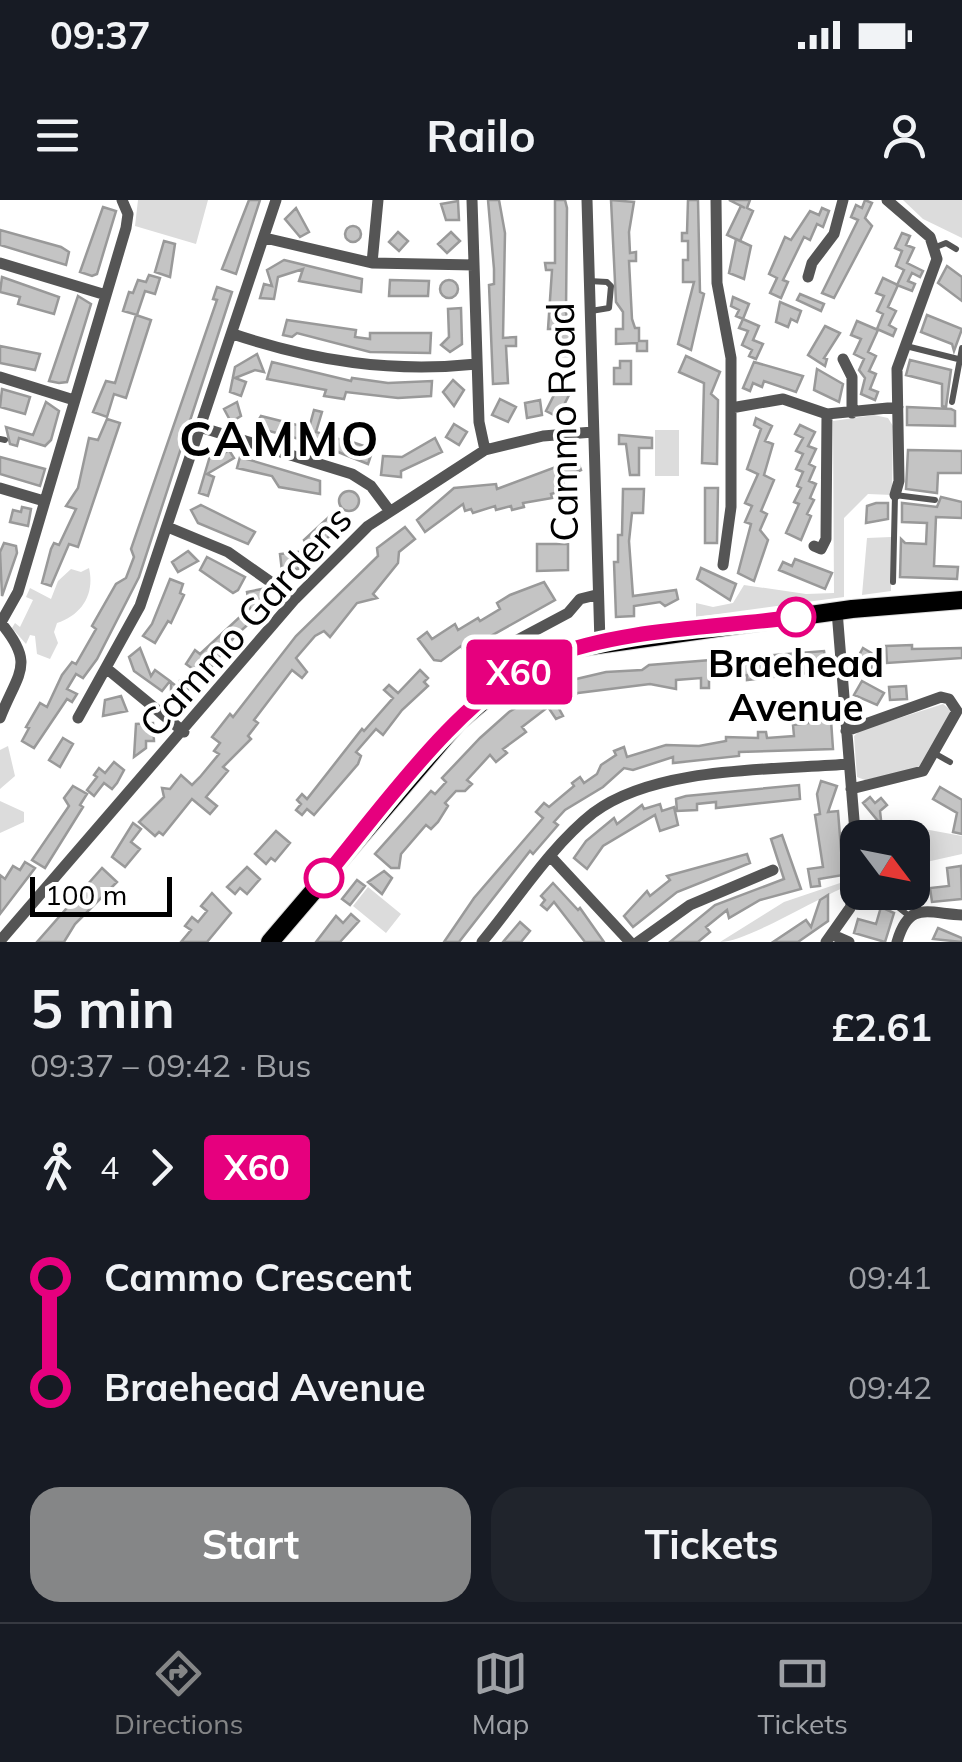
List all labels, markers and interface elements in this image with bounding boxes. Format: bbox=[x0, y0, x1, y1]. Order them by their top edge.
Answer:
text: 09:37 bbox=[50, 11, 151, 59]
text: Railo bbox=[426, 107, 536, 163]
icon: menu bbox=[30, 108, 85, 163]
icon: person bbox=[877, 108, 932, 163]
street label: Cammo Road bbox=[536, 302, 588, 542]
district label: CAMMO bbox=[179, 408, 381, 468]
street label: Cammo Gardens bbox=[128, 495, 362, 747]
marker: Braehead Avenue bbox=[777, 598, 815, 636]
place label: Braehead Avenue bbox=[708, 639, 884, 731]
line badge: X60 bbox=[462, 640, 576, 704]
text: X60 bbox=[486, 650, 552, 694]
north arrow bbox=[840, 820, 930, 910]
map controls bbox=[840, 820, 930, 910]
unlabelled marker bbox=[305, 859, 343, 897]
scale bar bbox=[30, 872, 172, 916]
text: 100 m bbox=[45, 877, 127, 912]
text: 5 min bbox=[30, 973, 175, 1042]
text: £2.61 bbox=[831, 1003, 932, 1051]
text: 09:37 – 09:42 · Bus bbox=[30, 1045, 311, 1085]
icon: walk bbox=[30, 1140, 85, 1195]
icon: forward bbox=[134, 1140, 189, 1195]
text: X60 bbox=[224, 1145, 290, 1189]
text: 4 bbox=[100, 1147, 119, 1187]
text: Cammo Crescent bbox=[104, 1253, 412, 1301]
text: 09:41 bbox=[848, 1257, 932, 1297]
text: Braehead Avenue bbox=[104, 1363, 426, 1411]
text: 09:42 bbox=[848, 1367, 932, 1407]
button: Start bbox=[30, 1487, 471, 1602]
button: Tickets bbox=[491, 1487, 932, 1602]
tab: Directions bbox=[114, 1646, 244, 1741]
tab: Map bbox=[472, 1646, 529, 1741]
tab: Tickets bbox=[757, 1646, 848, 1741]

